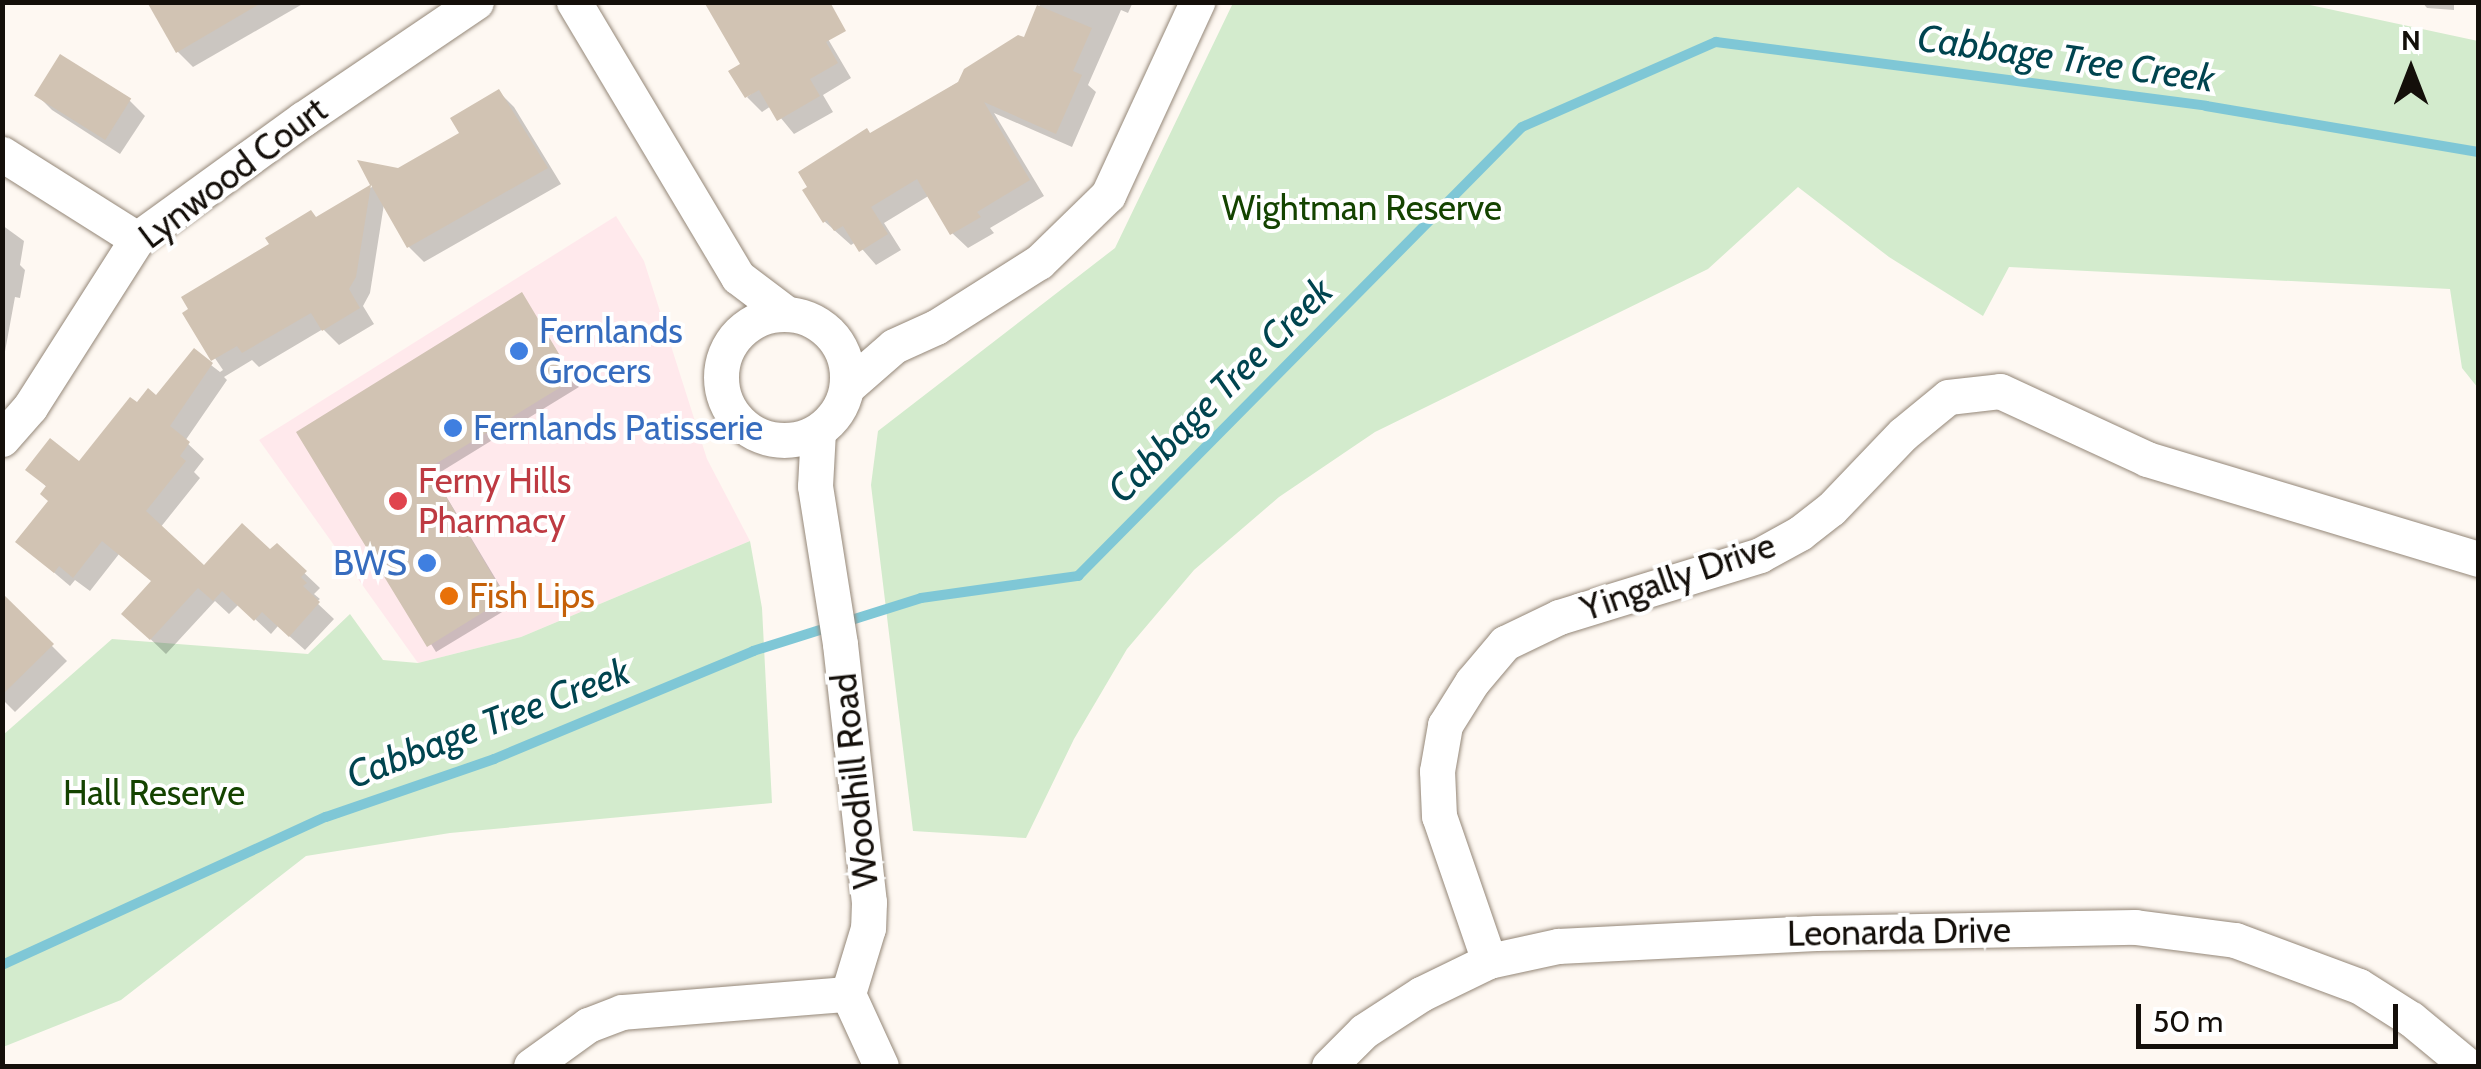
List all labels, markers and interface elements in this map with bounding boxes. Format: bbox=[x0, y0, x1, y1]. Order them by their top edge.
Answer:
water label: Cabbage Tree Creek bbox=[1915, 15, 2217, 101]
north arrow bbox=[2361, 20, 2461, 120]
text: N bbox=[2401, 23, 2421, 57]
street label: Lynwood Court bbox=[131, 89, 335, 257]
park label: Wightman Reserve bbox=[1222, 187, 1502, 229]
water label: Cabbage Tree Creek bbox=[1098, 268, 1342, 512]
place label: Fernlands Grocers bbox=[539, 310, 683, 392]
marker: Fernlands Grocers bbox=[508, 340, 530, 362]
place label: Fernlands Patisserie bbox=[473, 407, 763, 449]
marker: Fernlands Patisserie bbox=[442, 417, 464, 439]
place label: Ferny Hills Pharmacy bbox=[418, 460, 571, 542]
marker: Ferny Hills Pharmacy bbox=[387, 490, 409, 512]
street label: Yingally Drive bbox=[1575, 524, 1781, 630]
place label: BWS bbox=[333, 542, 407, 584]
marker: BWS bbox=[416, 552, 438, 574]
place label: Fish Lips bbox=[469, 575, 595, 617]
marker: Fish Lips bbox=[438, 585, 460, 607]
water label: Cabbage Tree Creek bbox=[340, 648, 636, 798]
street label: Woodhill Road bbox=[823, 671, 887, 891]
park label: Hall Reserve bbox=[63, 772, 245, 814]
street label: Leonarda Drive bbox=[1787, 909, 2011, 955]
scale bar bbox=[2141, 984, 2404, 1046]
text: 50 m bbox=[2153, 1003, 2223, 1040]

